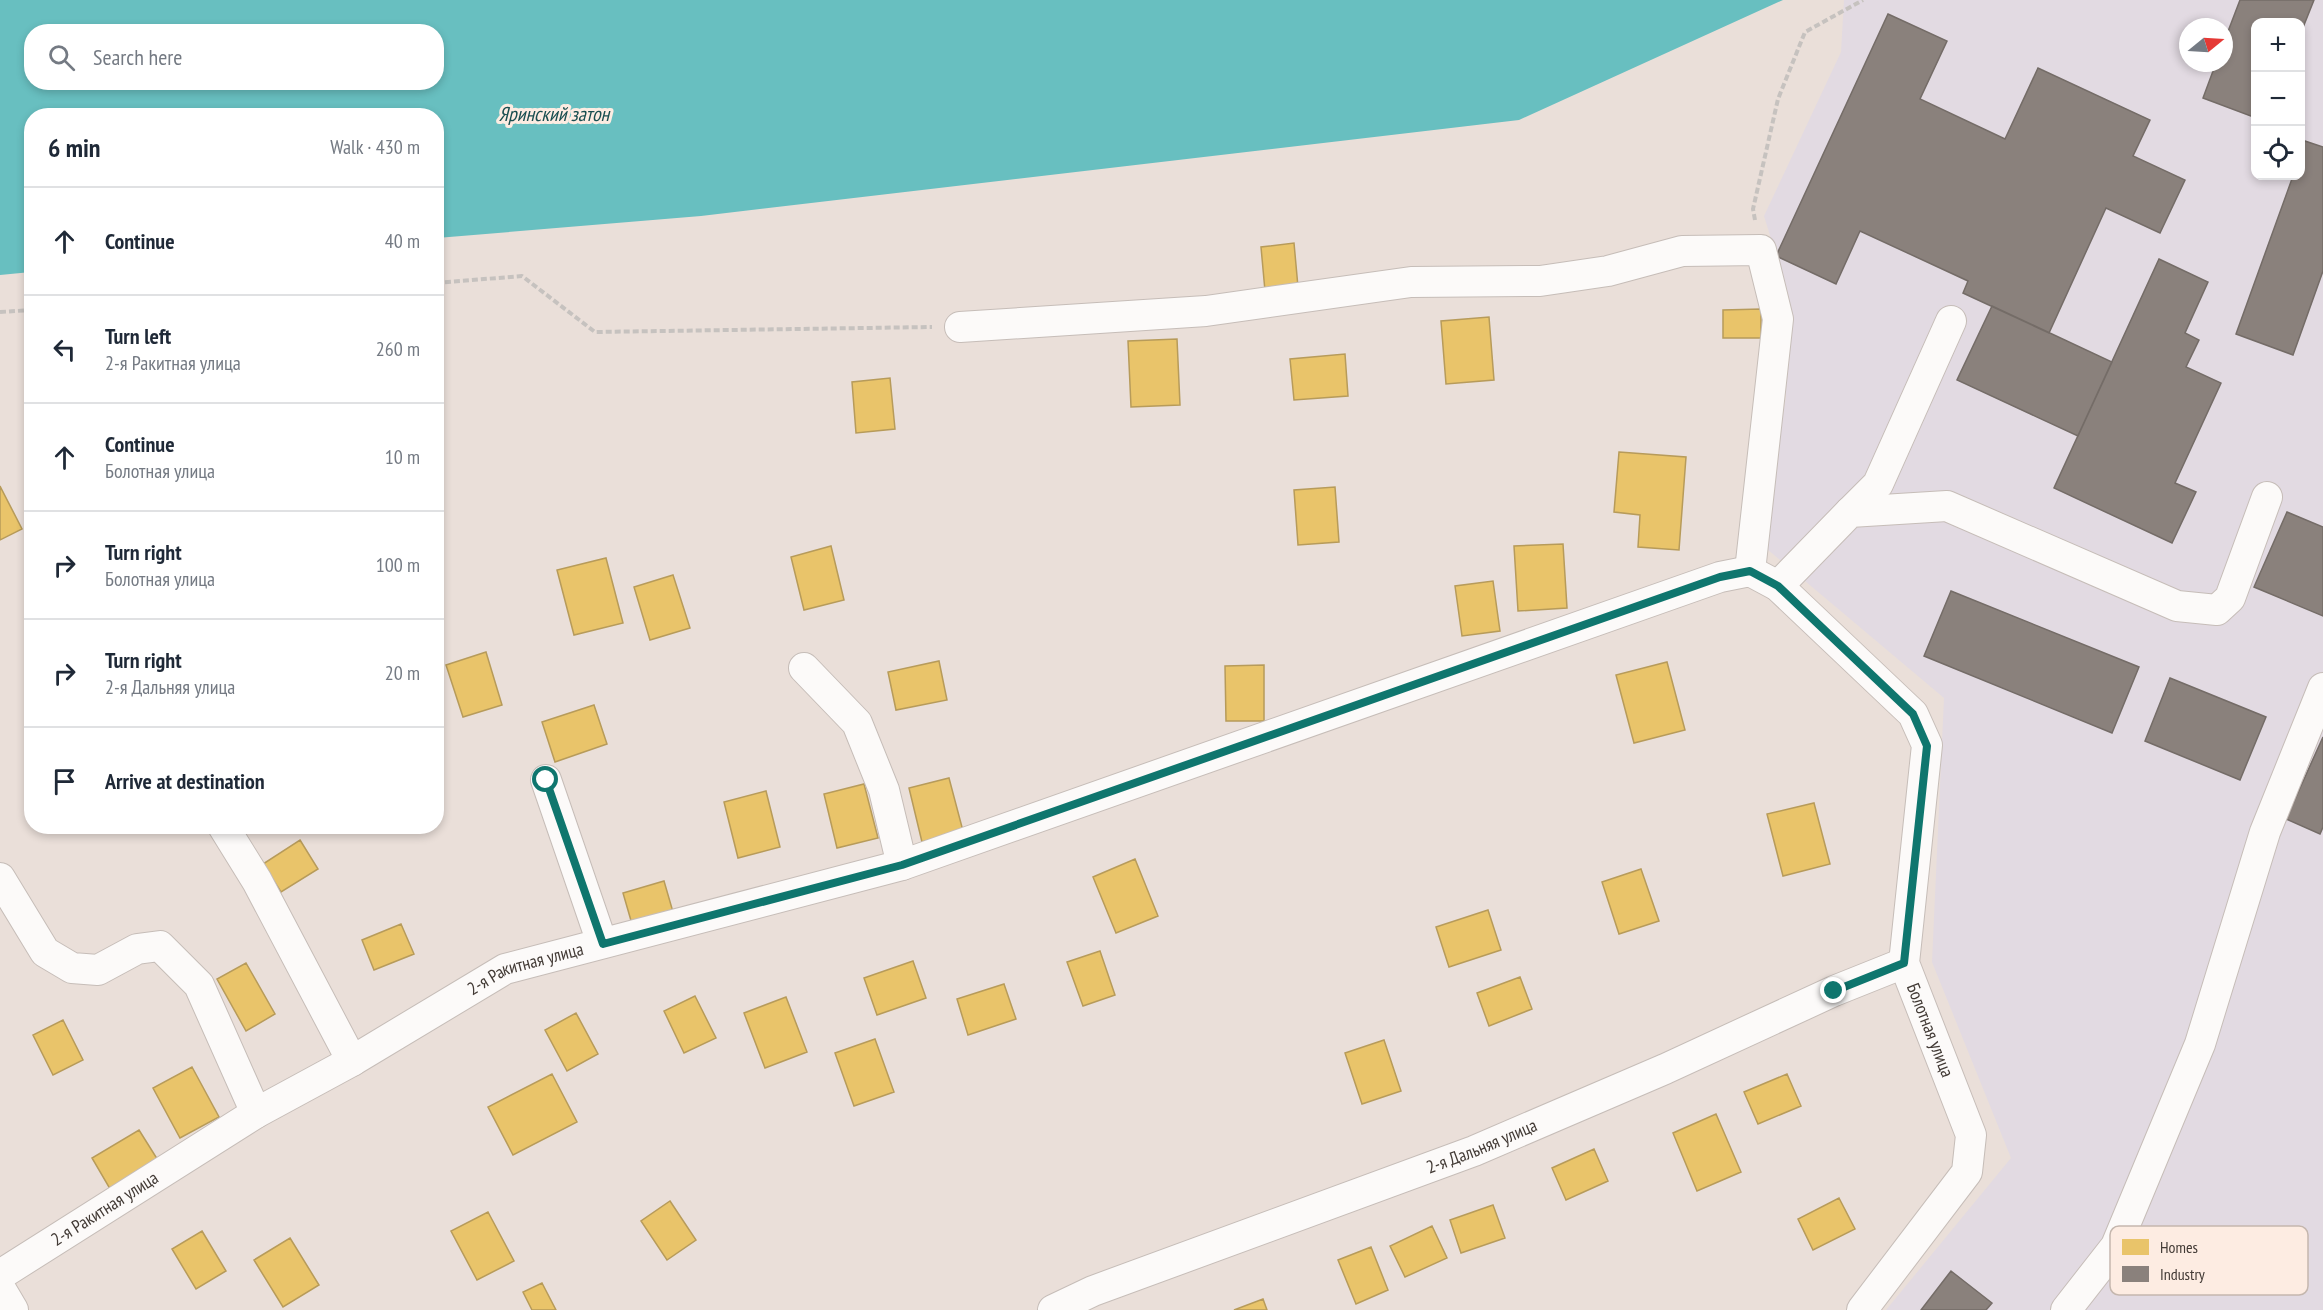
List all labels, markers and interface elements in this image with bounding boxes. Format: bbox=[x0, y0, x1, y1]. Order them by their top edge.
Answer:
north arrow bbox=[2179, 18, 2233, 72]
map controls bbox=[2251, 18, 2305, 180]
button: + bbox=[2251, 18, 2305, 72]
search box bbox=[24, 24, 444, 90]
icon: search bbox=[45, 41, 78, 74]
text: Search here bbox=[93, 43, 182, 71]
button: − bbox=[2251, 72, 2305, 126]
water label: Яринский затон bbox=[499, 101, 612, 127]
button: locate bbox=[2251, 126, 2305, 180]
text: 6 min bbox=[48, 131, 101, 164]
text: Walk · 430 m bbox=[330, 134, 420, 160]
icon: ahead bbox=[48, 225, 81, 258]
text: Continue bbox=[105, 227, 175, 255]
text: 40 m bbox=[385, 228, 420, 254]
text: Turn left bbox=[105, 322, 171, 350]
icon: left bbox=[48, 333, 81, 366]
text: 260 m bbox=[376, 336, 420, 362]
text: 2-я Ракитная улица bbox=[105, 350, 241, 376]
text: Continue bbox=[105, 430, 175, 458]
icon: ahead bbox=[48, 441, 81, 474]
text: 10 m bbox=[385, 444, 420, 470]
text: Болотная улица bbox=[105, 458, 215, 484]
text: Turn right bbox=[105, 538, 182, 566]
icon: right bbox=[48, 549, 81, 582]
text: 100 m bbox=[376, 552, 420, 578]
text: Болотная улица bbox=[105, 566, 215, 592]
text: Turn right bbox=[105, 646, 182, 674]
icon: right bbox=[48, 657, 81, 690]
text: 20 m bbox=[385, 660, 420, 686]
text: 2-я Дальняя улица bbox=[105, 674, 235, 700]
icon: arrive bbox=[48, 765, 81, 798]
route start bbox=[532, 766, 558, 792]
text: Arrive at destination bbox=[105, 767, 265, 795]
street label: 2-я Ракитная улица bbox=[463, 937, 586, 1000]
route end bbox=[1820, 977, 1846, 1003]
street label: Болотная улица bbox=[1902, 980, 1959, 1080]
street label: 2-я Дальняя улица bbox=[1423, 1113, 1540, 1179]
street label: 2-я Ракитная улица bbox=[47, 1166, 162, 1251]
legend bbox=[2110, 1226, 2308, 1295]
text: Homes bbox=[2160, 1237, 2198, 1257]
text: Industry bbox=[2160, 1264, 2205, 1284]

